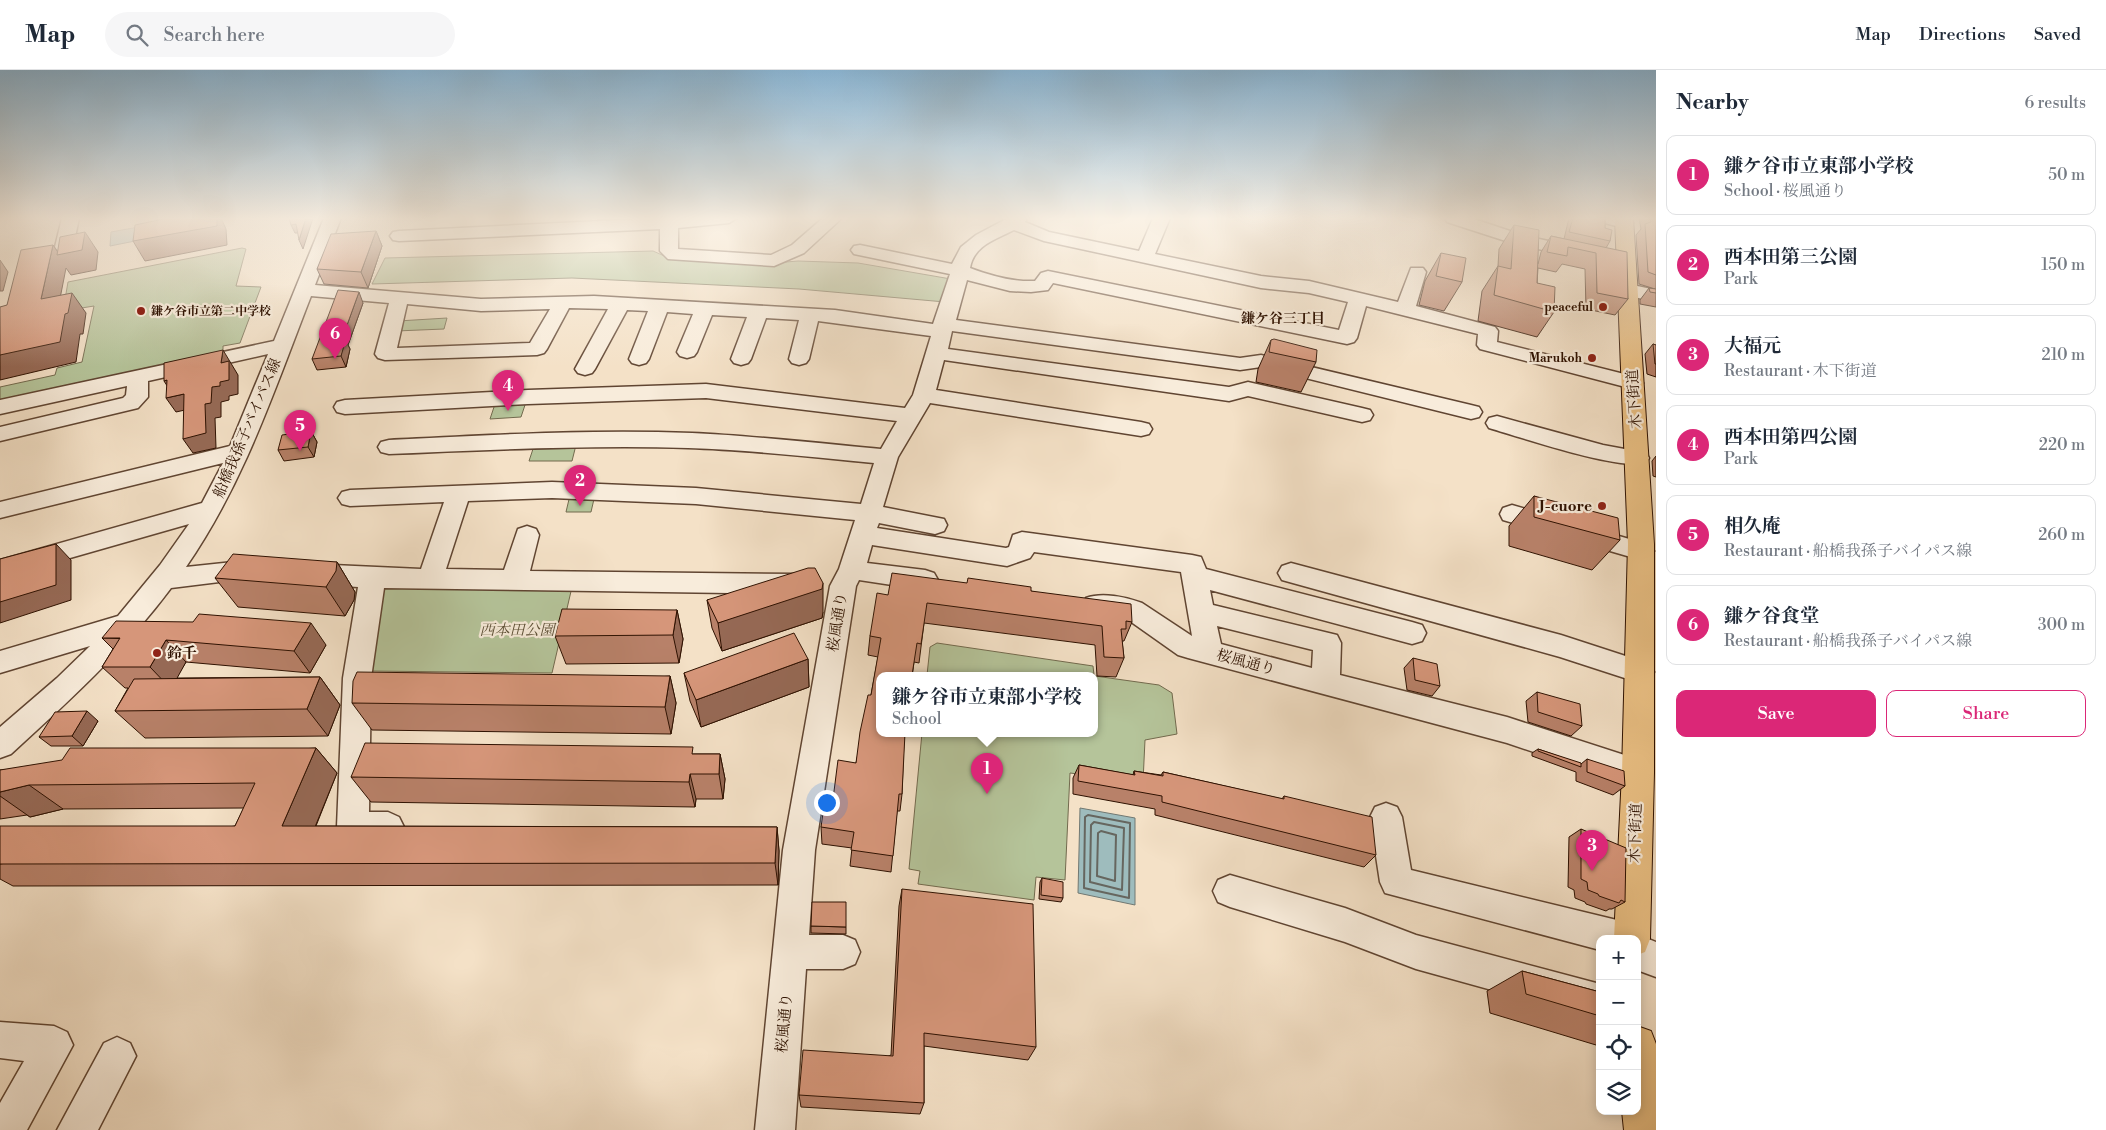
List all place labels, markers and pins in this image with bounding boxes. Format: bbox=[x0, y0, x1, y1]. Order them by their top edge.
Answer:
place label: peaceful bbox=[1544, 300, 1593, 315]
marker: peaceful bbox=[1597, 301, 1609, 313]
place label: 鎌ケ谷市立第二中学校 bbox=[151, 304, 271, 319]
marker: 鎌ケ谷市立第二中学校 bbox=[135, 305, 147, 317]
pin: 6 bbox=[319, 318, 351, 359]
place label: Marukoh bbox=[1529, 351, 1583, 366]
marker: Marukoh bbox=[1586, 352, 1598, 364]
pin: 4 bbox=[492, 370, 524, 411]
pin: 5 bbox=[284, 410, 316, 451]
pin: 2 bbox=[564, 465, 596, 506]
place label: J-cuore bbox=[1537, 497, 1592, 516]
marker: J-cuore bbox=[1596, 500, 1608, 512]
place label: 鈴千 bbox=[167, 644, 197, 663]
marker: 鈴千 bbox=[151, 647, 163, 659]
pin: 1 bbox=[971, 753, 1003, 794]
pin: 3 bbox=[1576, 830, 1608, 871]

